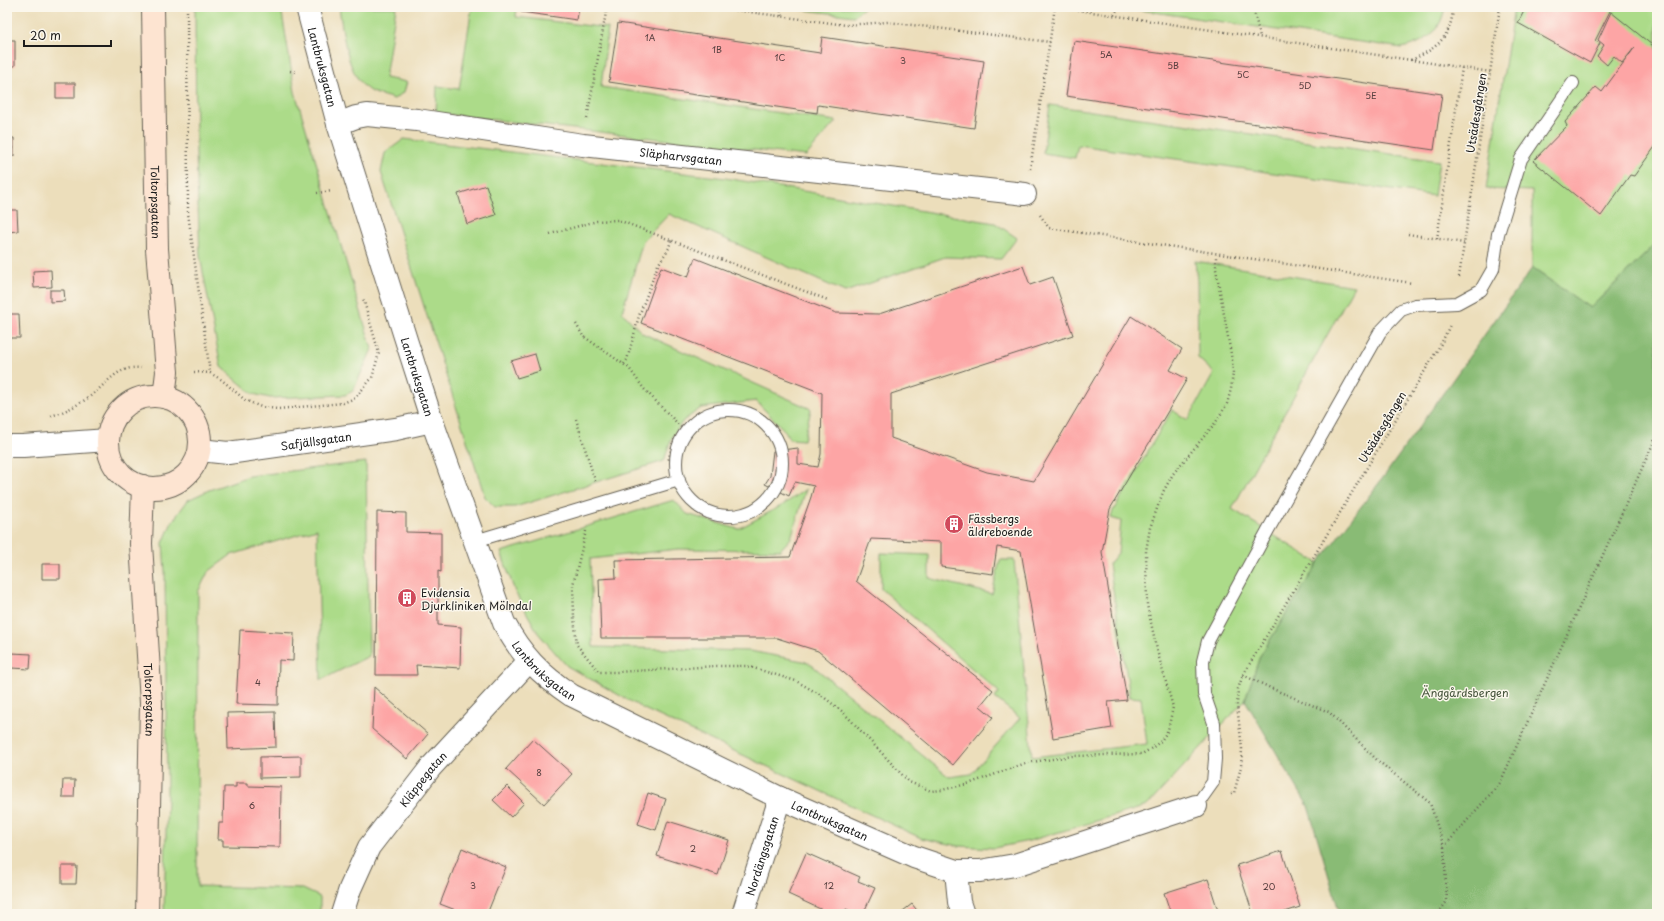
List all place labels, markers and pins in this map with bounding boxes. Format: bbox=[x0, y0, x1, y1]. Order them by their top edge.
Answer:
place label: Fässbergs äldreboende bbox=[968, 510, 1032, 540]
building icon: Fässbergs äldreboende bbox=[943, 513, 965, 535]
place label: Evidensia Djurkliniken Mölndal bbox=[421, 584, 532, 614]
building icon: Evidensia Djurkliniken Mölndal bbox=[396, 587, 418, 609]

